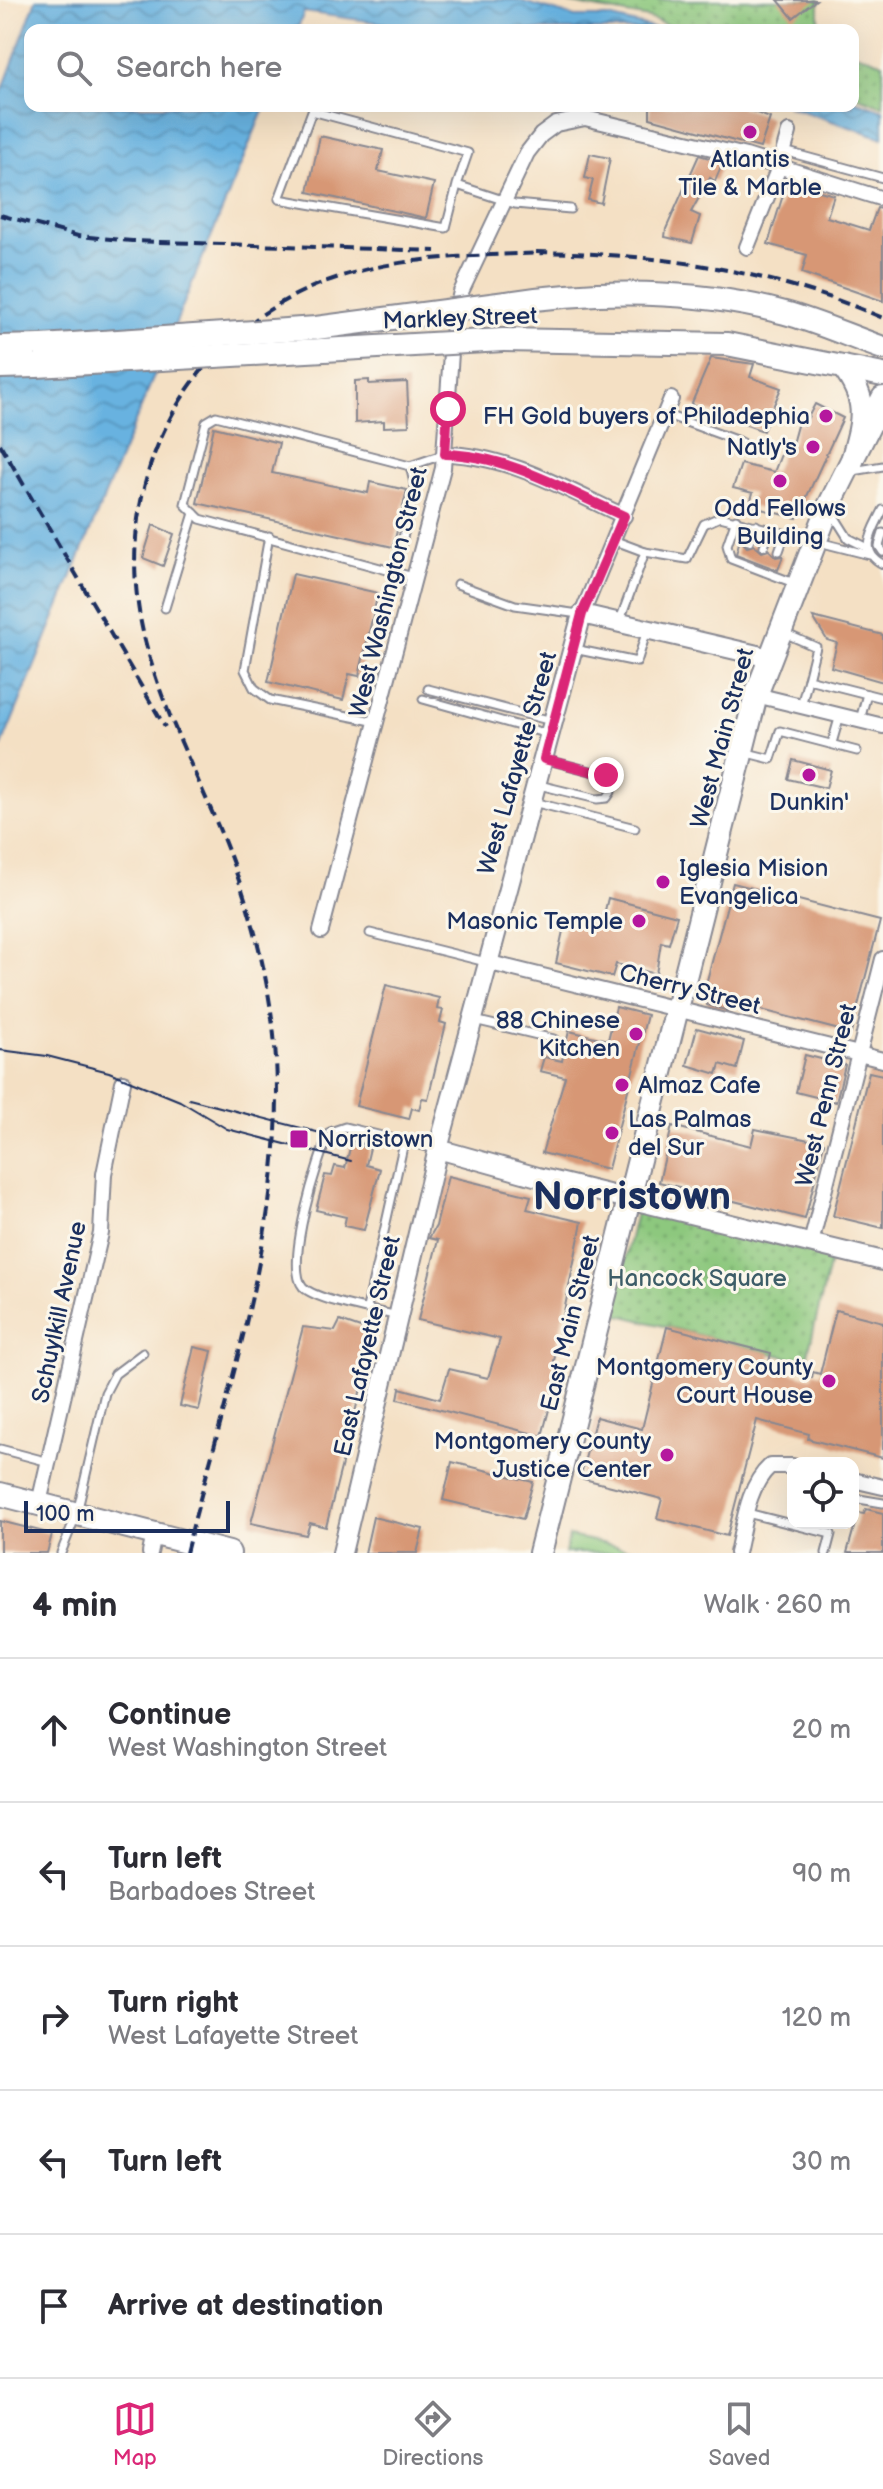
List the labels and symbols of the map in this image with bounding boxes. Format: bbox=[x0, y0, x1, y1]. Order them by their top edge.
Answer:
marker: Atlantis Tile & Marble bbox=[741, 123, 759, 141]
place label: Atlantis Tile & Marble bbox=[678, 145, 822, 202]
street label: Markley Street bbox=[382, 301, 539, 336]
route start bbox=[430, 391, 466, 427]
place label: FH Gold buyers of Philadephia bbox=[483, 402, 810, 431]
marker: FH Gold buyers of Philadephia bbox=[817, 407, 835, 425]
place label: Natly's bbox=[726, 433, 797, 462]
marker: Natly's bbox=[804, 438, 822, 456]
street label: West Washington Street bbox=[343, 463, 434, 721]
marker: Odd Fellows Building bbox=[771, 472, 789, 490]
place label: Odd Fellows Building bbox=[714, 494, 846, 551]
street label: West Main Street bbox=[684, 644, 761, 832]
street label: West Lafayette Street bbox=[472, 648, 563, 878]
route end bbox=[588, 757, 624, 793]
marker: Dunkin' bbox=[800, 766, 818, 784]
place label: Dunkin' bbox=[769, 788, 849, 817]
place label: Iglesia Mision Evangelica bbox=[679, 854, 828, 911]
marker: Iglesia Mision Evangelica bbox=[654, 873, 672, 891]
place label: Masonic Temple bbox=[446, 907, 623, 936]
marker: Masonic Temple bbox=[630, 912, 648, 930]
street label: Cherry Street bbox=[616, 958, 764, 1021]
street label: West Penn Street bbox=[790, 1000, 863, 1190]
place label: 88 Chinese Kitchen bbox=[496, 1006, 620, 1063]
marker: 88 Chinese Kitchen bbox=[627, 1025, 645, 1043]
place label: Almaz Cafe bbox=[638, 1071, 761, 1100]
marker: Almaz Cafe bbox=[613, 1076, 631, 1094]
place label: Las Palmas del Sur bbox=[628, 1105, 752, 1162]
marker: Las Palmas del Sur bbox=[603, 1124, 621, 1142]
place label: Norristown bbox=[317, 1125, 433, 1154]
marker: Norristown bbox=[288, 1128, 310, 1150]
district label: Norristown bbox=[533, 1173, 731, 1221]
street label: Schuylkill Avenue bbox=[26, 1219, 93, 1406]
street label: East Main Street bbox=[535, 1231, 607, 1414]
street label: East Lafayette Street bbox=[328, 1232, 407, 1459]
park label: Hancock Square bbox=[607, 1264, 787, 1293]
place label: Montgomery County Court House bbox=[596, 1353, 813, 1410]
marker: Montgomery County Court House bbox=[820, 1372, 838, 1390]
place label: Montgomery County Justice Center bbox=[434, 1427, 651, 1484]
marker: Montgomery County Justice Center bbox=[658, 1446, 676, 1464]
scale bar bbox=[24, 1497, 230, 1533]

